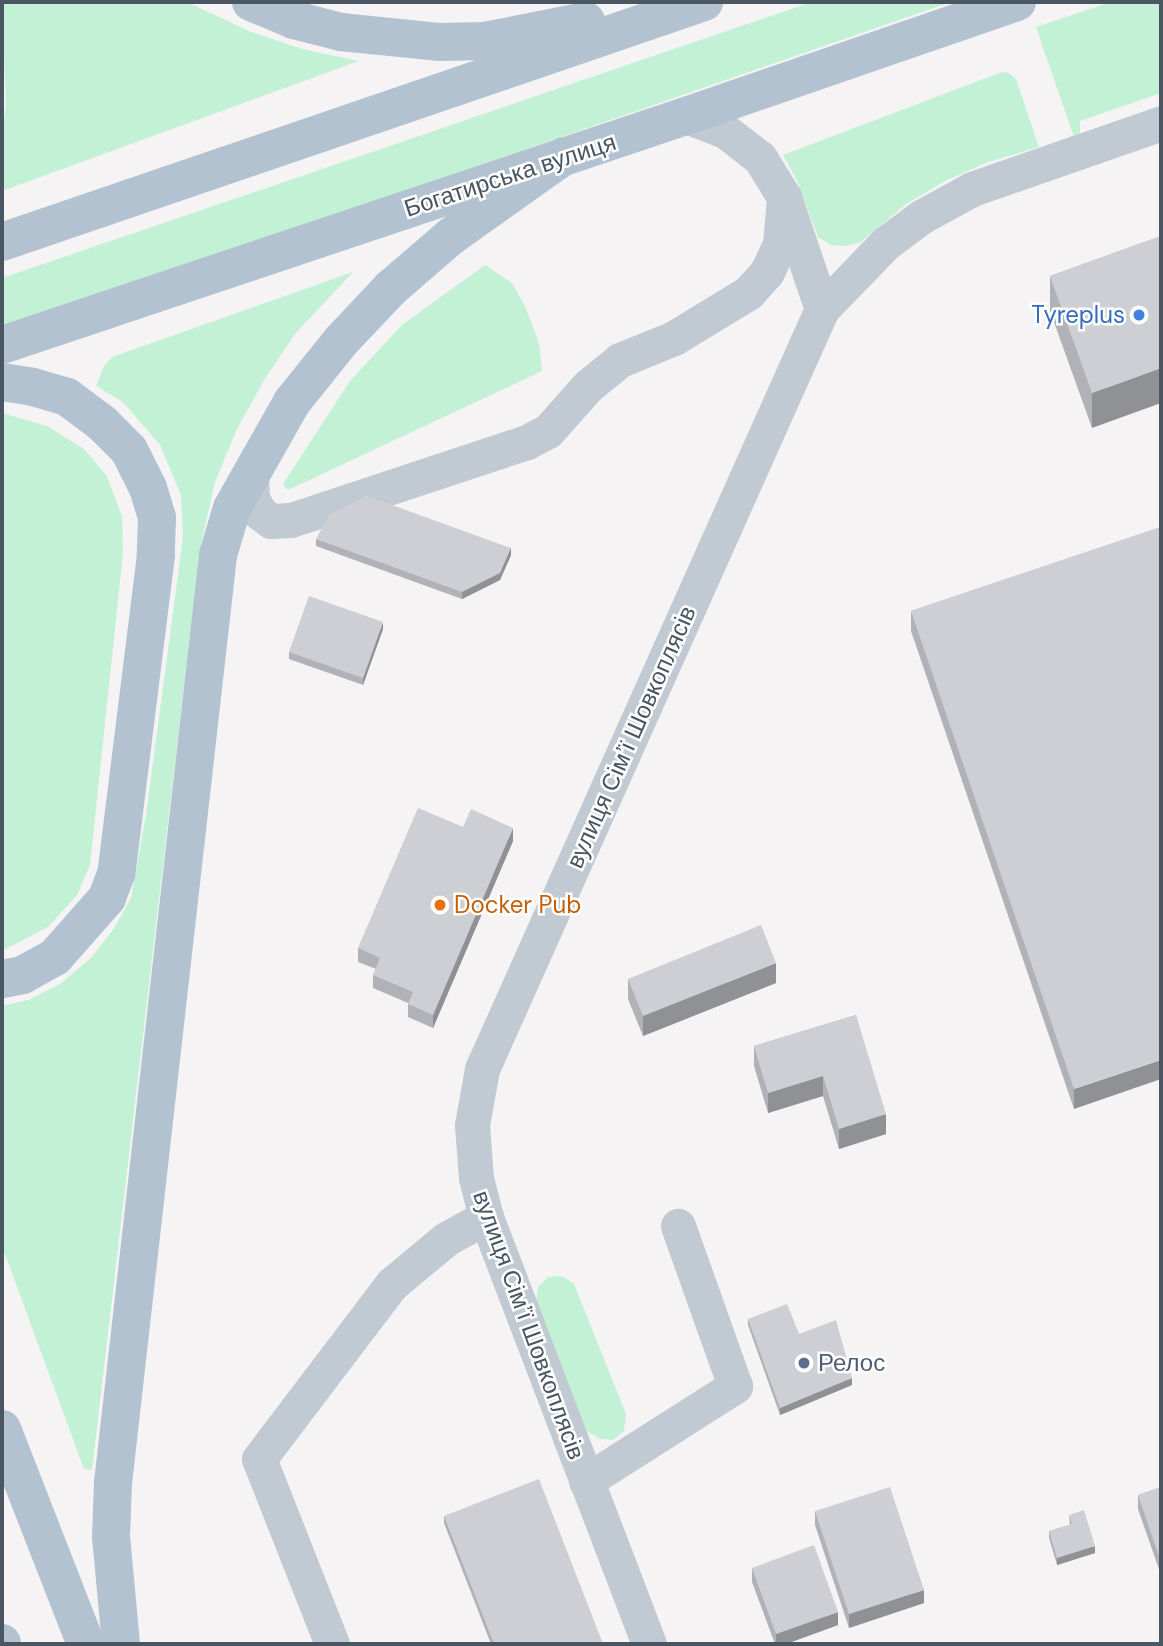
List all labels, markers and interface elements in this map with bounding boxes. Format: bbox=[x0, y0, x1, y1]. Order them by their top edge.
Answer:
street label: Богатирська вулиця bbox=[400, 127, 620, 223]
place label: Tyreplus bbox=[1031, 301, 1125, 329]
marker: Tyreplus bbox=[1131, 307, 1147, 323]
street label: вулиця Сімʼї Шовкоплясів bbox=[560, 601, 702, 873]
place label: Docker Pub bbox=[454, 891, 581, 919]
marker: Docker Pub bbox=[432, 897, 448, 913]
street label: вулиця Сімʼї Шовкоплясів bbox=[467, 1187, 591, 1463]
place label: Релос bbox=[818, 1349, 885, 1377]
marker: Релос bbox=[796, 1355, 812, 1371]

